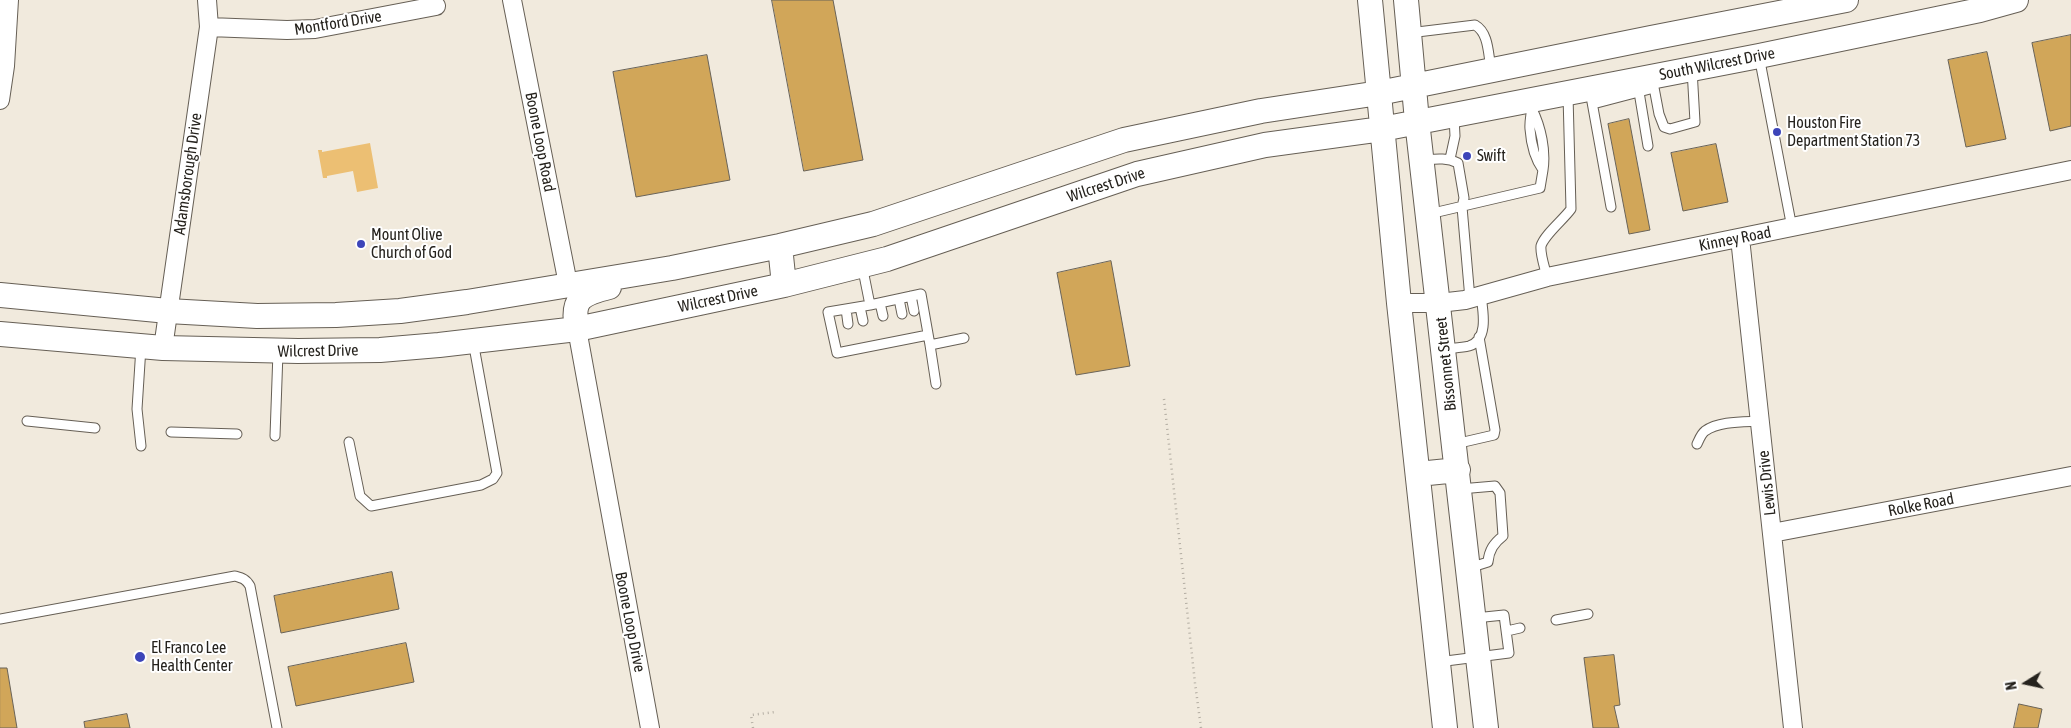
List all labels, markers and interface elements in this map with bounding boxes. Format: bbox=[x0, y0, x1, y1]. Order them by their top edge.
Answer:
street label: Montford Drive bbox=[293, 7, 383, 39]
street label: South Wilcrest Drive bbox=[1658, 43, 1776, 85]
street label: Boone Loop Road bbox=[521, 90, 559, 194]
street label: Adamsborough Drive bbox=[170, 112, 206, 236]
place label: Houston Fire Department Station 73 bbox=[1787, 113, 1920, 151]
marker: Houston Fire Department Station 73 bbox=[1771, 126, 1783, 138]
place label: Swift bbox=[1477, 146, 1506, 166]
marker: Swift bbox=[1461, 150, 1473, 162]
street label: Wilcrest Drive bbox=[1065, 163, 1147, 207]
street label: Kinney Road bbox=[1697, 223, 1773, 255]
place label: Mount Olive Church of God bbox=[371, 225, 452, 263]
marker: Mount Olive Church of God bbox=[355, 238, 367, 250]
street label: Wilcrest Drive bbox=[677, 281, 759, 317]
street label: Bissonnet Street bbox=[1431, 316, 1461, 412]
street label: Wilcrest Drive bbox=[277, 341, 359, 361]
street label: Lewis Drive bbox=[1754, 449, 1780, 517]
street label: Rolke Road bbox=[1887, 489, 1955, 521]
street label: Boone Loop Drive bbox=[611, 570, 649, 674]
place label: El Franco Lee Health Center bbox=[151, 638, 232, 676]
marker: El Franco Lee Health Center bbox=[133, 650, 147, 664]
north arrow bbox=[2001, 658, 2051, 708]
text: N bbox=[2003, 680, 2020, 691]

